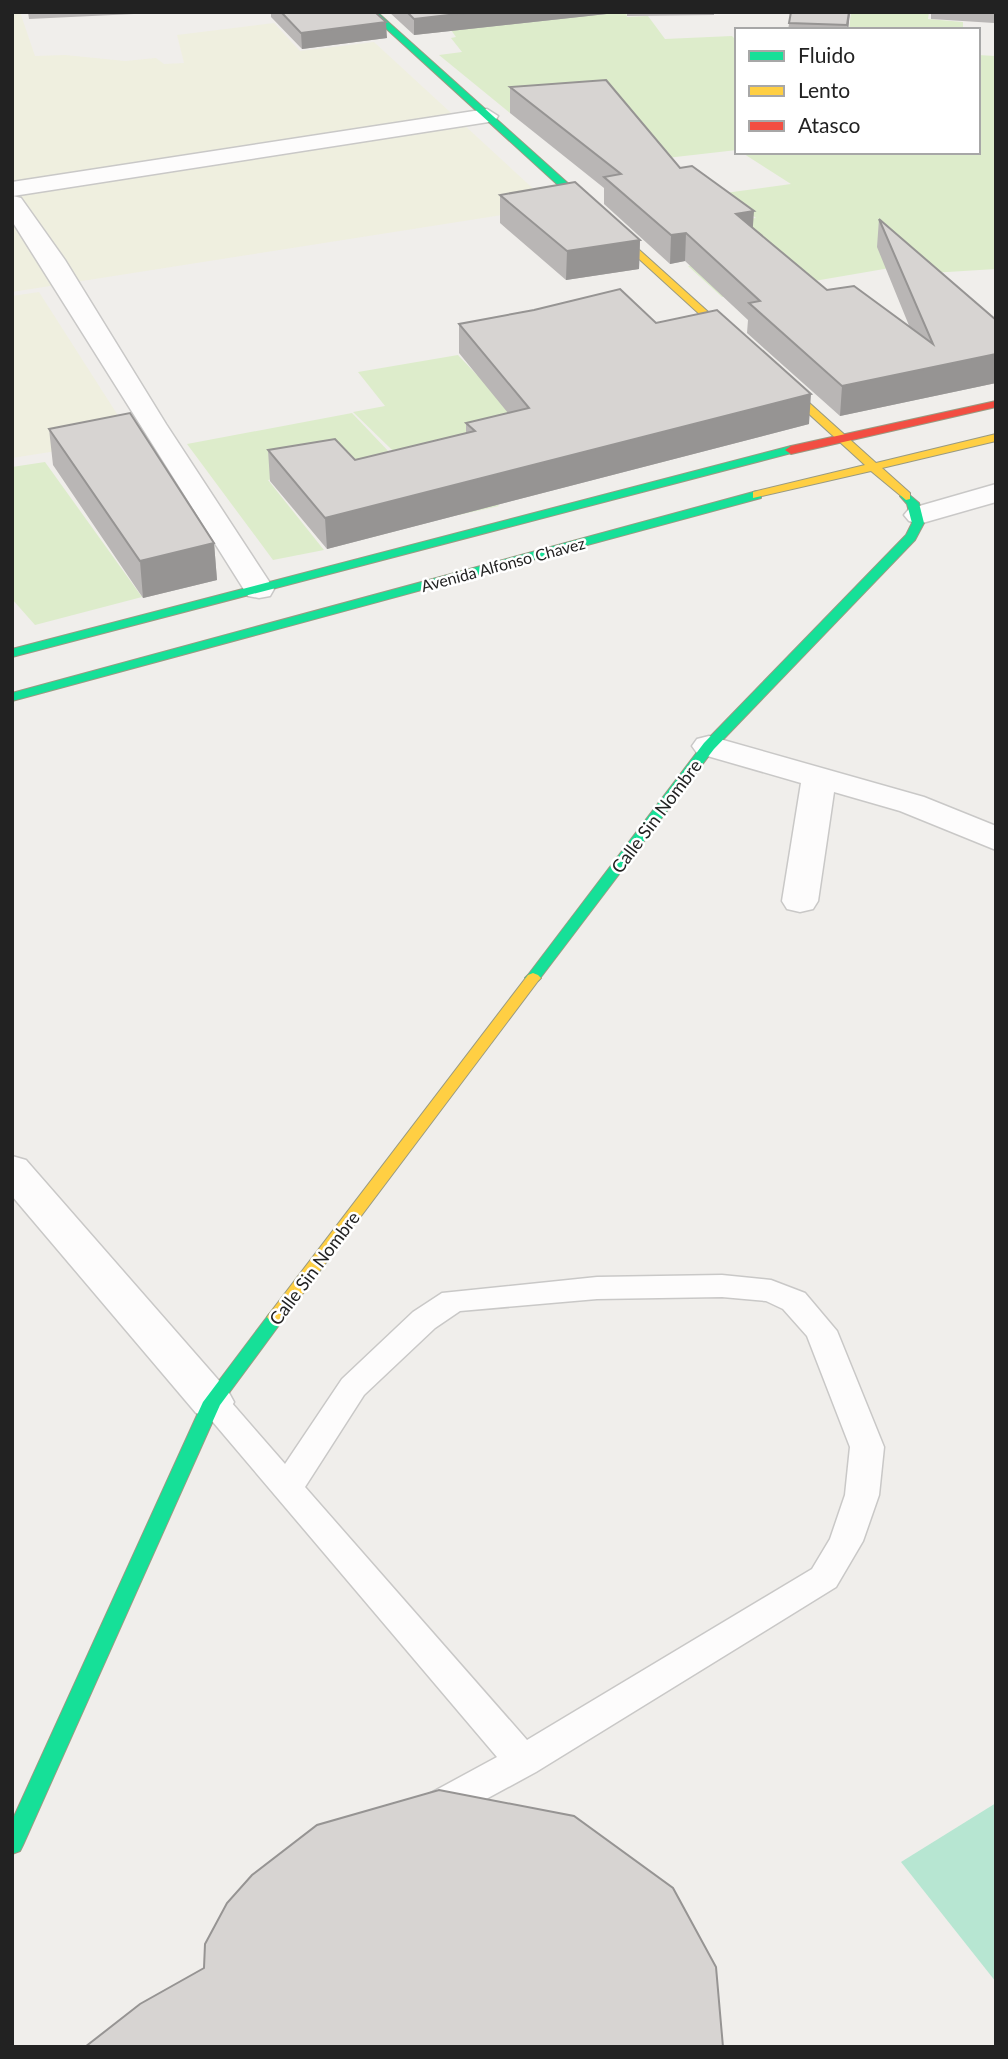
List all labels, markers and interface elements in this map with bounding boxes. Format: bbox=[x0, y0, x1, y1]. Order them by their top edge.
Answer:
legend bbox=[735, 28, 980, 154]
text: Fluido bbox=[798, 42, 855, 67]
text: Lento bbox=[798, 77, 850, 102]
text: Atasco bbox=[798, 112, 860, 137]
street label: Avenida Alfonso Chavez bbox=[419, 533, 587, 595]
street label: Calle Sin Nombre bbox=[606, 755, 706, 877]
street label: Calle Sin Nombre bbox=[264, 1207, 364, 1329]

